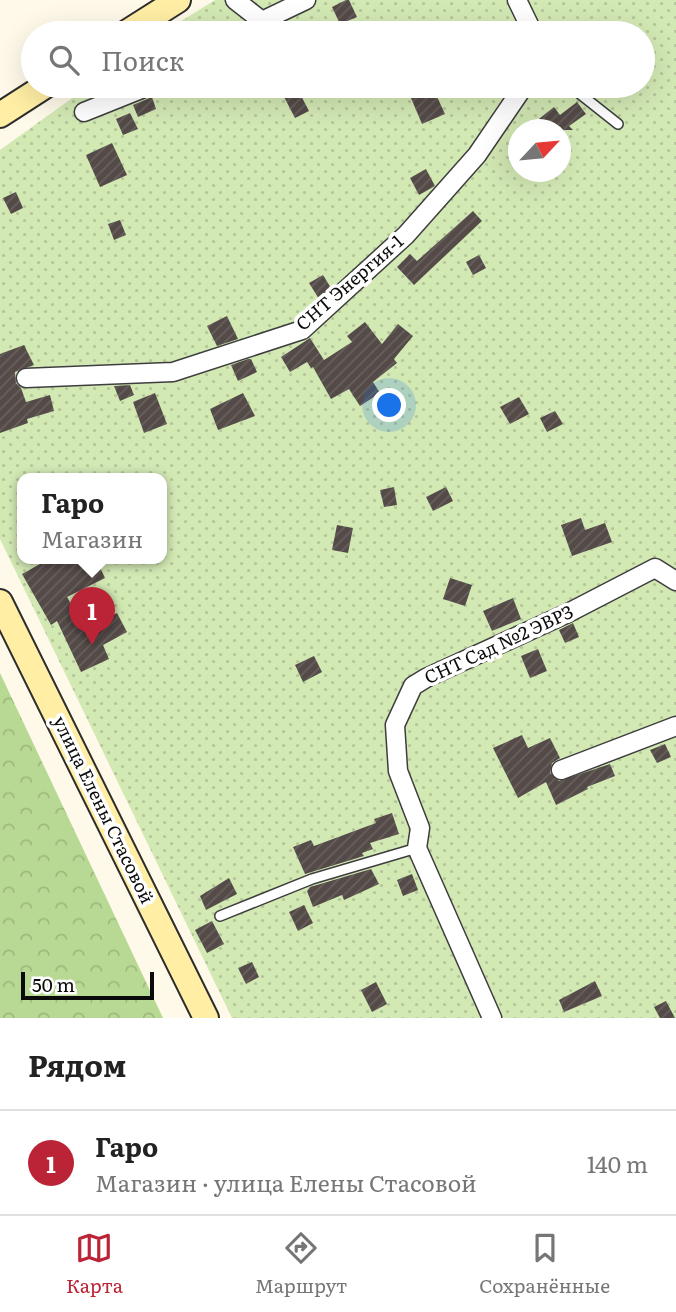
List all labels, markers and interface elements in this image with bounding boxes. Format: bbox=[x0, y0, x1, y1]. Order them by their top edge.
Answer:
search box bbox=[21, 21, 655, 98]
text: Поиск bbox=[101, 40, 184, 79]
icon: search bbox=[45, 41, 83, 79]
north arrow bbox=[508, 119, 571, 182]
street label: СНТ Энергия-1 bbox=[289, 227, 409, 336]
your location bbox=[372, 388, 406, 422]
popup bbox=[17, 473, 167, 564]
text: Гаро bbox=[41, 482, 104, 521]
text: Магазин bbox=[41, 521, 143, 555]
pin: 1 bbox=[69, 587, 115, 645]
street label: СНТ Сад №2 ЭВРЗ bbox=[419, 597, 577, 690]
street label: улица Елены Стасовой bbox=[47, 711, 162, 908]
scale bar bbox=[21, 969, 154, 1001]
text: 50 m bbox=[32, 970, 75, 998]
text: Рядом bbox=[28, 1042, 126, 1086]
text: Гаро bbox=[95, 1126, 158, 1165]
text: 1 bbox=[46, 1146, 56, 1180]
text: 140 m bbox=[587, 1146, 648, 1180]
text: Магазин · улица Елены Стасовой bbox=[95, 1165, 477, 1199]
tab: Карта bbox=[66, 1229, 123, 1299]
tab: Маршрут bbox=[255, 1229, 347, 1299]
tab: Сохранённые bbox=[479, 1229, 610, 1299]

